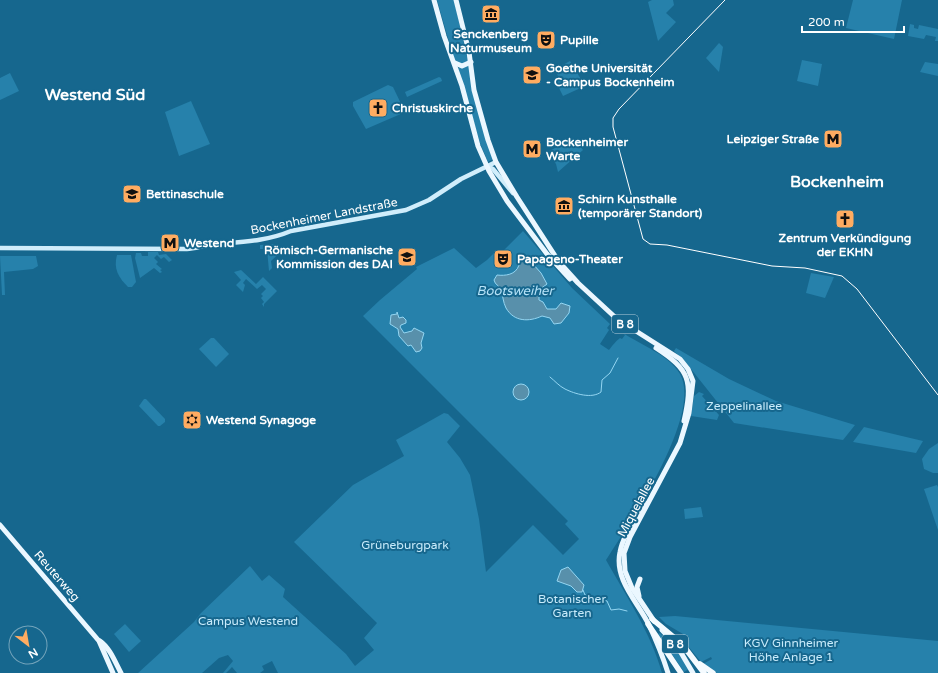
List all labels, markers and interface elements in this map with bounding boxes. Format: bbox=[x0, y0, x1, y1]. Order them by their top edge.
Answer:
museum icon: Senckenberg Naturmuseum bbox=[480, 3, 502, 25]
scale bar bbox=[802, 8, 904, 34]
text: 200 m bbox=[808, 15, 845, 29]
place label: Senckenberg Naturmuseum bbox=[450, 27, 532, 55]
theatre icon: Pupille bbox=[535, 29, 557, 51]
place label: Pupille bbox=[560, 33, 599, 48]
place label: Goethe Universität - Campus Bockenheim bbox=[546, 61, 674, 90]
school or university icon: Goethe Universität - Campus Bockenheim bbox=[521, 64, 543, 86]
district label: Westend Süd bbox=[45, 85, 145, 105]
church icon: Christuskirche bbox=[367, 97, 389, 119]
place label: Christuskirche bbox=[392, 101, 473, 115]
metro station icon: Leipziger Straße bbox=[822, 128, 844, 150]
place label: Leipziger Straße bbox=[727, 132, 819, 147]
place label: Bockenheimer Warte bbox=[546, 135, 628, 163]
metro station icon: Bockenheimer Warte bbox=[521, 138, 543, 160]
district label: Bockenheim bbox=[790, 172, 884, 192]
school or university icon: Bettinaschule bbox=[121, 183, 143, 205]
place label: Bettinaschule bbox=[146, 187, 224, 201]
place label: Schirn Kunsthalle (temporärer Standort) bbox=[578, 192, 703, 221]
street label: Bockenheimer Landstraße bbox=[249, 195, 399, 237]
museum icon: Schirn Kunsthalle (temporärer Standort) bbox=[553, 195, 575, 217]
church icon: Zentrum Verkündigung der EKHN bbox=[834, 208, 856, 230]
place label: Zentrum Verkündigung der EKHN bbox=[779, 231, 911, 259]
metro station icon: Westend bbox=[159, 232, 181, 254]
place label: Westend bbox=[184, 236, 234, 250]
place label: Römisch-Germanische Kommission des DAI bbox=[264, 243, 393, 271]
school or university icon: Römisch-Germanische Kommission des DAI bbox=[396, 246, 418, 268]
theatre icon: Papageno-Theater bbox=[492, 248, 514, 270]
place label: Papageno-Theater bbox=[517, 252, 623, 267]
water label: Bootsweiher bbox=[477, 283, 555, 299]
road number: B 8 bbox=[612, 315, 638, 333]
park label: Zeppelinallee bbox=[706, 399, 782, 413]
synagogue icon: Westend Synagoge bbox=[181, 409, 203, 431]
place label: Westend Synagoge bbox=[206, 413, 316, 428]
street label: Miquelallee bbox=[614, 475, 658, 539]
park label: Grüneburgpark bbox=[361, 538, 449, 552]
street label: Reuterweg bbox=[31, 548, 83, 604]
park label: Botanischer Garten bbox=[538, 592, 606, 620]
park label: Campus Westend bbox=[198, 614, 298, 628]
north arrow bbox=[8, 625, 48, 665]
road number: B 8 bbox=[662, 635, 688, 653]
park label: KGV Ginnheimer Höhe Anlage 1 bbox=[744, 636, 839, 664]
text: N bbox=[26, 645, 40, 661]

